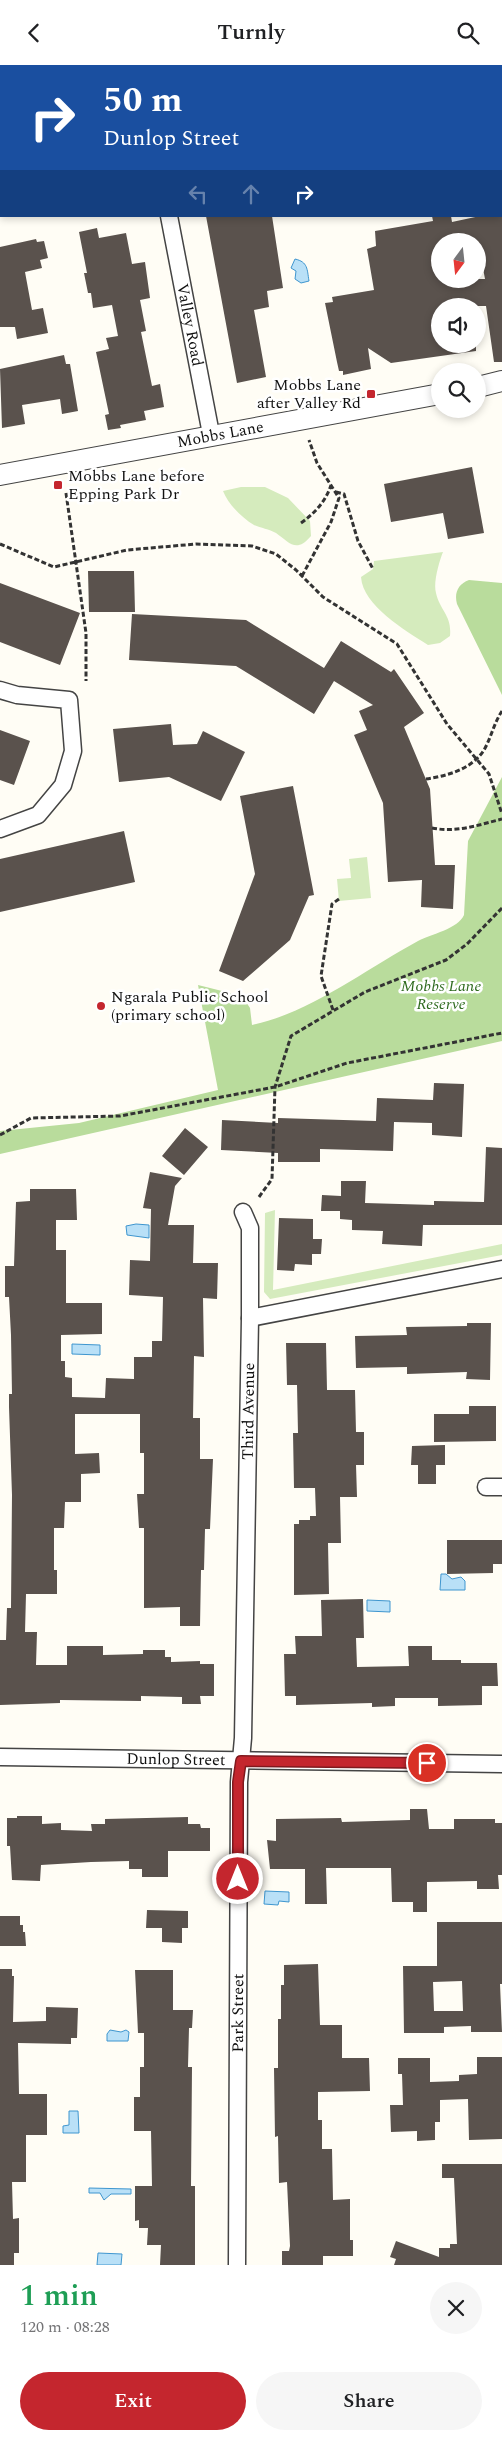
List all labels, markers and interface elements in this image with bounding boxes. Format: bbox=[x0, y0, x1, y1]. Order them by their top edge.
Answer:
text: Turnly bbox=[217, 16, 285, 49]
icon: back bbox=[20, 19, 48, 47]
icon: search bbox=[454, 19, 482, 47]
text: 50 m bbox=[103, 74, 183, 127]
icon: right bbox=[20, 85, 85, 150]
text: Dunlop Street bbox=[103, 122, 239, 155]
icon: left bbox=[184, 180, 212, 208]
icon: ahead bbox=[237, 180, 265, 208]
icon: right bbox=[290, 180, 318, 208]
north arrow bbox=[431, 233, 486, 287]
map controls bbox=[431, 233, 486, 418]
street label: Valley Road bbox=[170, 282, 210, 368]
button: sound bbox=[431, 298, 486, 353]
button: search bbox=[431, 363, 486, 418]
place label: Mobbs Lane after Valley Rd bbox=[257, 373, 361, 415]
marker: Mobbs Lane after Valley Rd bbox=[365, 388, 377, 400]
street label: Mobbs Lane bbox=[175, 415, 266, 454]
place label: Mobbs Lane before Epping Park Dr bbox=[68, 464, 205, 506]
marker: Mobbs Lane before Epping Park Dr bbox=[52, 479, 64, 491]
park label: Mobbs Lane Reserve bbox=[401, 974, 481, 1016]
place label: Ngarala Public School (primary school) bbox=[111, 985, 268, 1027]
marker: Ngarala Public School (primary school) bbox=[95, 1000, 107, 1012]
street label: Third Avenue bbox=[236, 1362, 261, 1460]
pin bbox=[406, 1742, 448, 1784]
street label: Dunlop Street bbox=[126, 1747, 226, 1772]
icon: arrive bbox=[413, 1749, 441, 1777]
position arrow bbox=[211, 1852, 263, 1904]
street label: Park Street bbox=[226, 1973, 250, 2053]
text: 1 min bbox=[20, 2273, 98, 2319]
button: close bbox=[430, 2282, 482, 2334]
text: 120 m · 08:28 bbox=[20, 2315, 110, 2339]
button: Exit bbox=[20, 2372, 246, 2430]
button: Share bbox=[256, 2372, 482, 2430]

